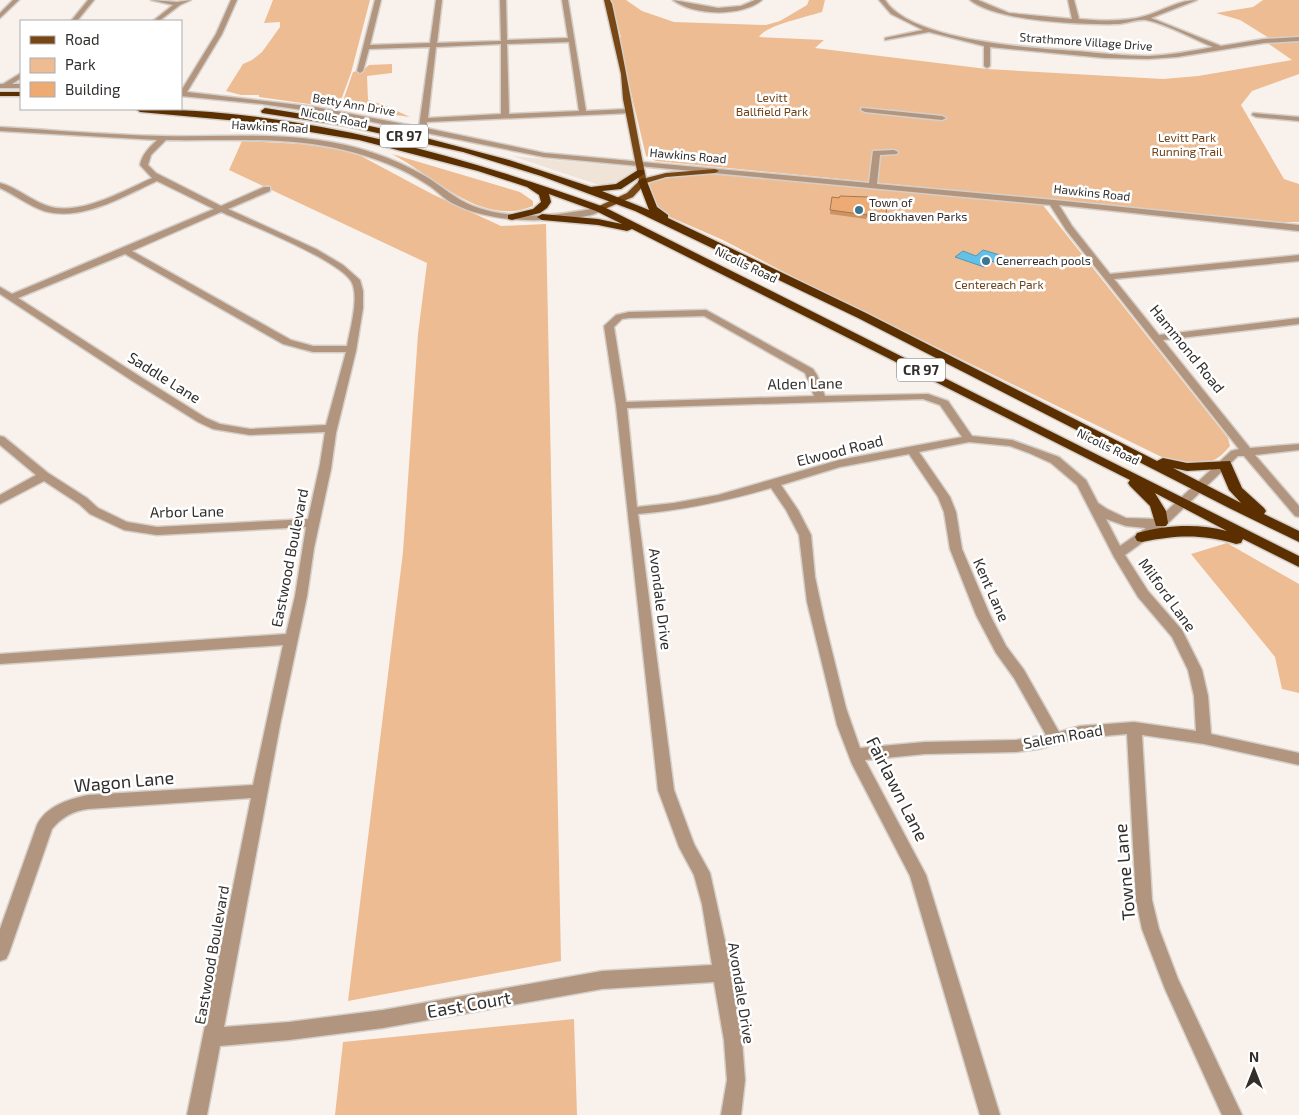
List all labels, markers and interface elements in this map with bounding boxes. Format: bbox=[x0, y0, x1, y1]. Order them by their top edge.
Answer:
legend bbox=[20, 20, 182, 110]
street label: Strathmore Village Drive bbox=[1019, 29, 1153, 53]
text: Road bbox=[65, 30, 100, 48]
text: Park bbox=[65, 55, 96, 73]
text: Building bbox=[65, 80, 121, 98]
street label: Betty Ann Drive bbox=[312, 90, 397, 118]
park label: Levitt Ballfield Park bbox=[736, 90, 808, 118]
street label: Nicolls Road bbox=[300, 104, 369, 130]
street label: Hawkins Road bbox=[231, 117, 309, 135]
road number: CR 97 bbox=[380, 124, 428, 148]
park label: Levitt Park Running Trail bbox=[1151, 130, 1223, 158]
street label: Hawkins Road bbox=[649, 145, 727, 165]
street label: Hawkins Road bbox=[1053, 181, 1131, 203]
place label: Town of Brookhaven Parks bbox=[869, 195, 967, 223]
marker: Town of Brookhaven Parks bbox=[853, 204, 865, 216]
street label: Nicolls Road bbox=[713, 243, 780, 285]
place label: Cenerreach pools bbox=[996, 253, 1091, 267]
marker: Cenerreach pools bbox=[980, 255, 992, 267]
park label: Centereach Park bbox=[954, 277, 1044, 291]
street label: Hammond Road bbox=[1147, 301, 1229, 396]
street label: Saddle Lane bbox=[125, 348, 204, 407]
road number: CR 97 bbox=[897, 358, 945, 382]
street label: Alden Lane bbox=[767, 373, 843, 393]
street label: Nicolls Road bbox=[1075, 425, 1142, 467]
street label: Elwood Road bbox=[795, 431, 885, 469]
street label: Eastwood Boulevard bbox=[267, 487, 311, 629]
street label: Arbor Lane bbox=[150, 501, 224, 521]
street label: Avondale Drive bbox=[646, 547, 676, 651]
street label: Milford Lane bbox=[1135, 554, 1200, 634]
street label: Kent Lane bbox=[970, 555, 1014, 624]
street label: Salem Road bbox=[1022, 720, 1104, 752]
street label: Fairlawn Lane bbox=[862, 732, 934, 845]
street label: Wagon Lane bbox=[73, 766, 175, 796]
street label: Towne Lane bbox=[1109, 823, 1139, 921]
street label: Eastwood Boulevard bbox=[190, 884, 232, 1026]
street label: Avondale Drive bbox=[725, 941, 759, 1045]
street label: East Court bbox=[425, 986, 513, 1022]
north arrow bbox=[1229, 1045, 1279, 1095]
text: N bbox=[1249, 1048, 1259, 1065]

